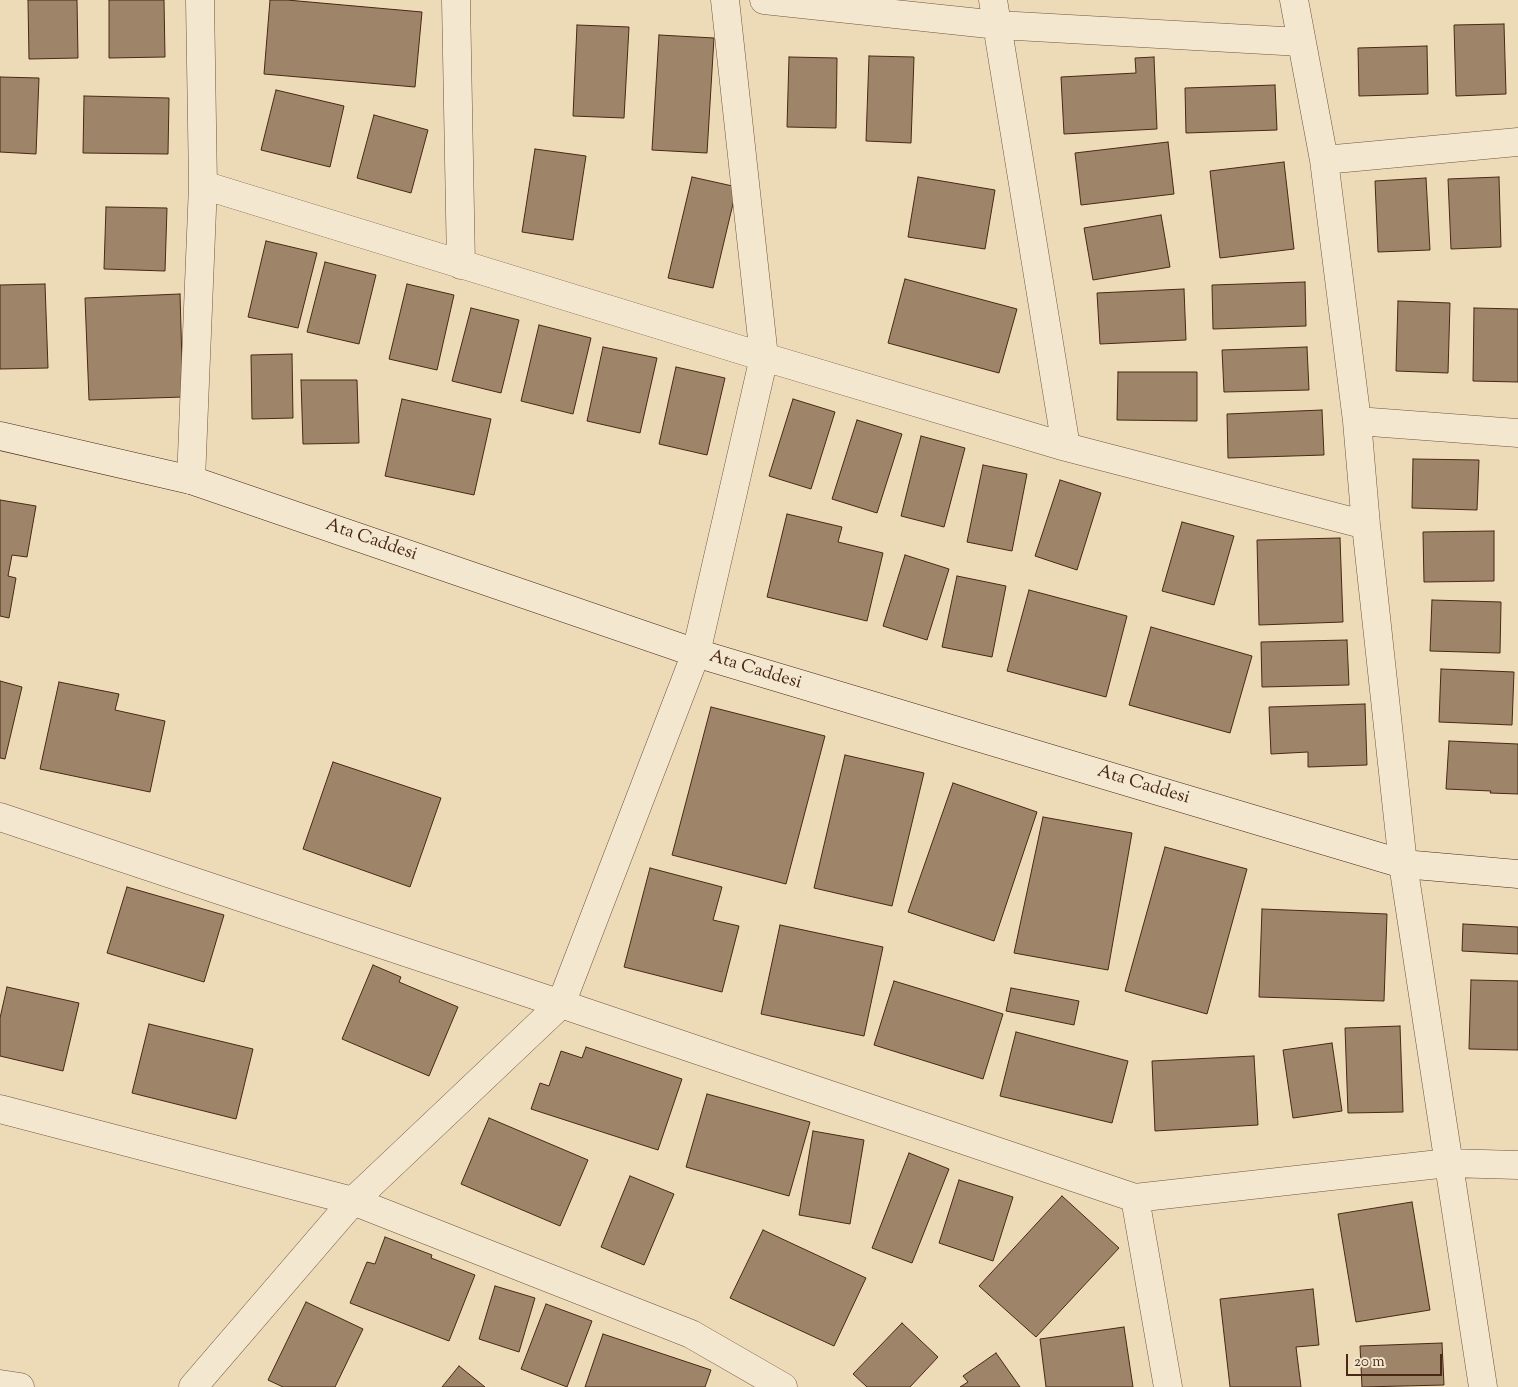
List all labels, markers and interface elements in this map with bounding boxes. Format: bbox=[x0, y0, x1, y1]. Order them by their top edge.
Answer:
street label: Ata Caddesi bbox=[322, 515, 420, 567]
street label: Ata Caddesi bbox=[706, 647, 804, 695]
street label: Ata Caddesi bbox=[1094, 762, 1192, 810]
scale bar bbox=[1348, 1344, 1444, 1376]
text: 20 m bbox=[1354, 1352, 1385, 1373]

